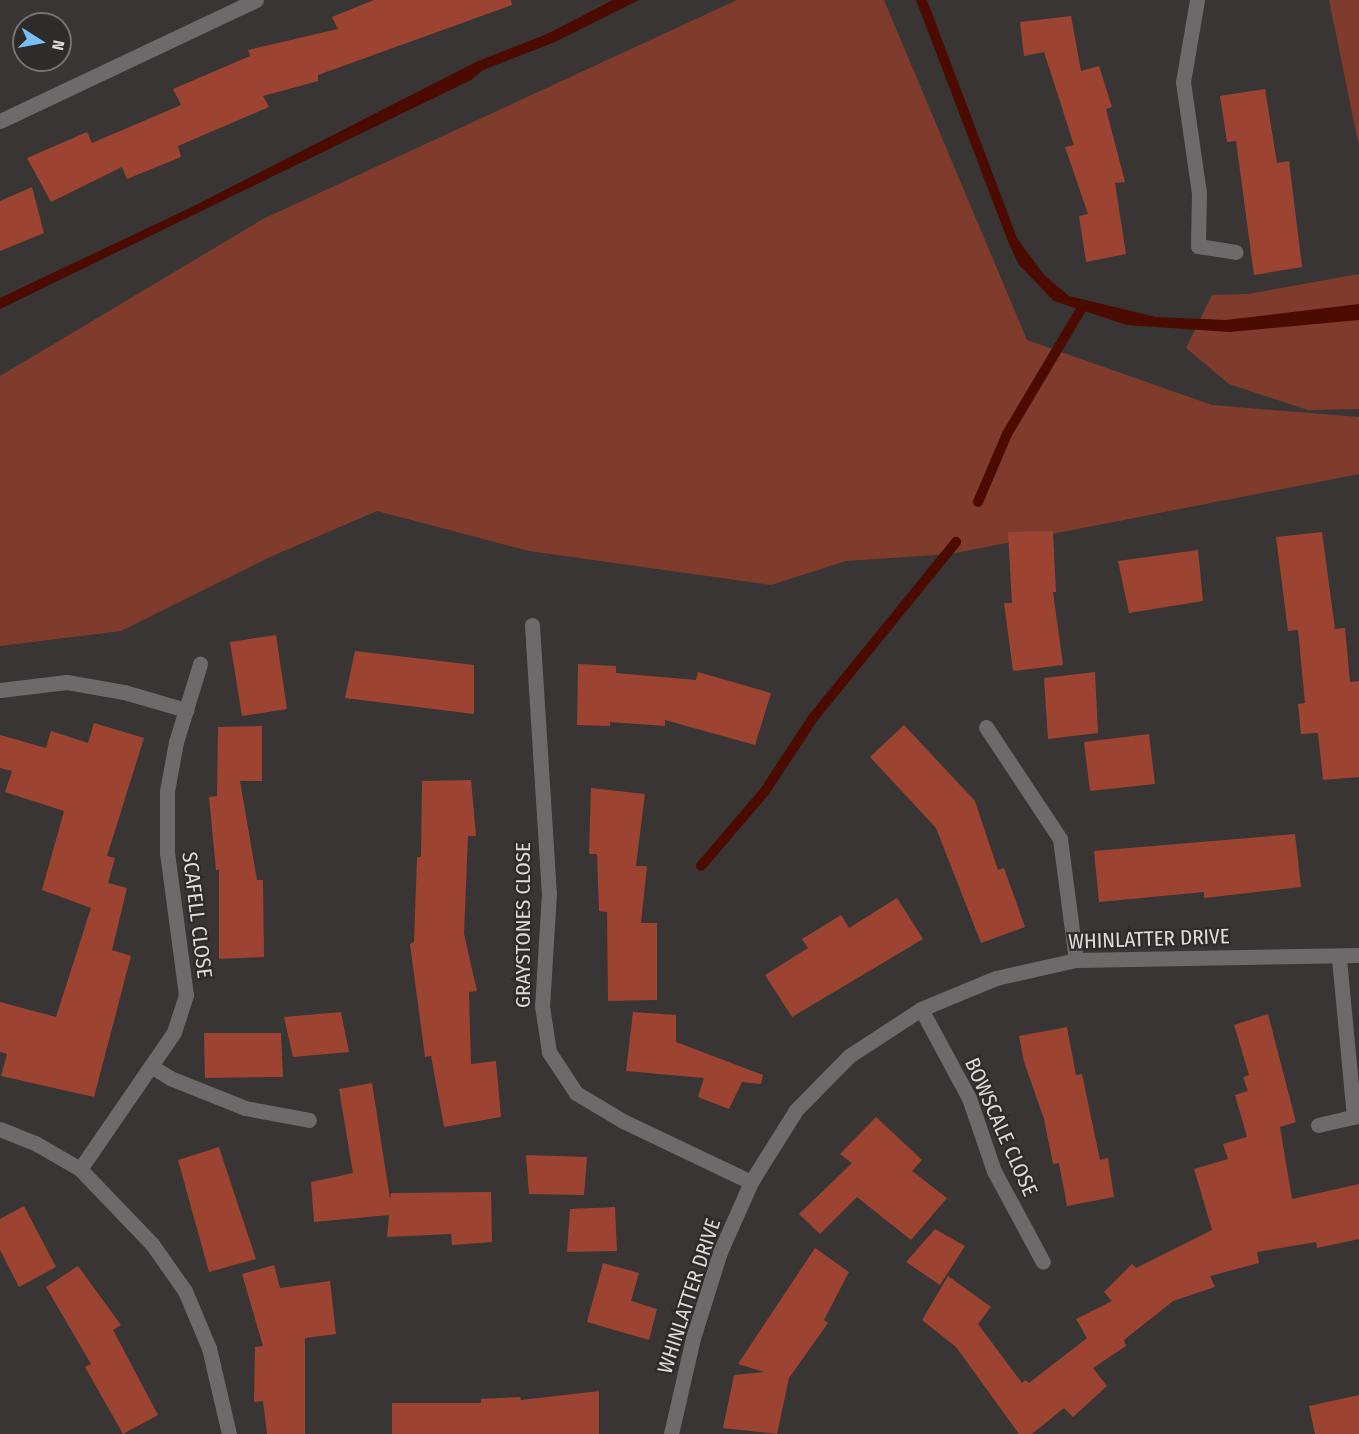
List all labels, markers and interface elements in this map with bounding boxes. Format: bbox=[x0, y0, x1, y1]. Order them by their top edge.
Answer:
north arrow bbox=[12, 12, 72, 72]
text: N bbox=[48, 39, 68, 52]
street label: GRAYSTONES CLOSE bbox=[510, 842, 536, 1008]
street label: SCAFELL CLOSE bbox=[177, 850, 217, 980]
street label: WHINLATTER DRIVE bbox=[1068, 924, 1230, 954]
street label: BOWSCALE CLOSE bbox=[959, 1054, 1043, 1200]
street label: WHINLATTER DRIVE bbox=[652, 1215, 726, 1377]

